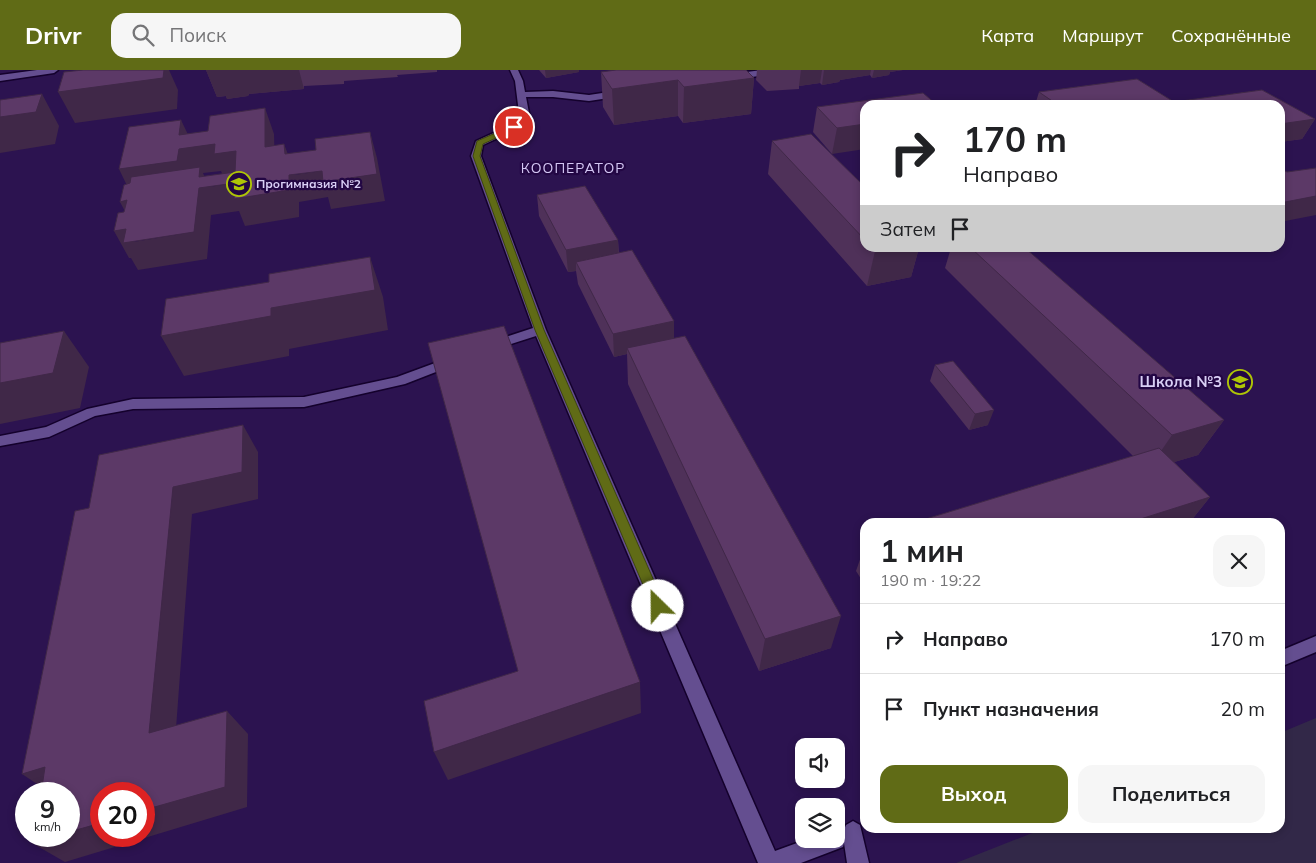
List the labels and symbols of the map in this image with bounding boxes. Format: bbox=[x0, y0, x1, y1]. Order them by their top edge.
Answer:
pin bbox=[493, 106, 535, 148]
district label: КООПЕРАТОР bbox=[521, 159, 625, 177]
school or university icon: Прогимназия №2 bbox=[226, 171, 252, 197]
place label: Прогимназия №2 bbox=[256, 176, 361, 191]
school or university icon: Школа №3 bbox=[1227, 369, 1253, 395]
place label: Школа №3 bbox=[1140, 372, 1222, 391]
position arrow bbox=[631, 579, 683, 631]
speed limit sign: 20 bbox=[90, 782, 155, 847]

